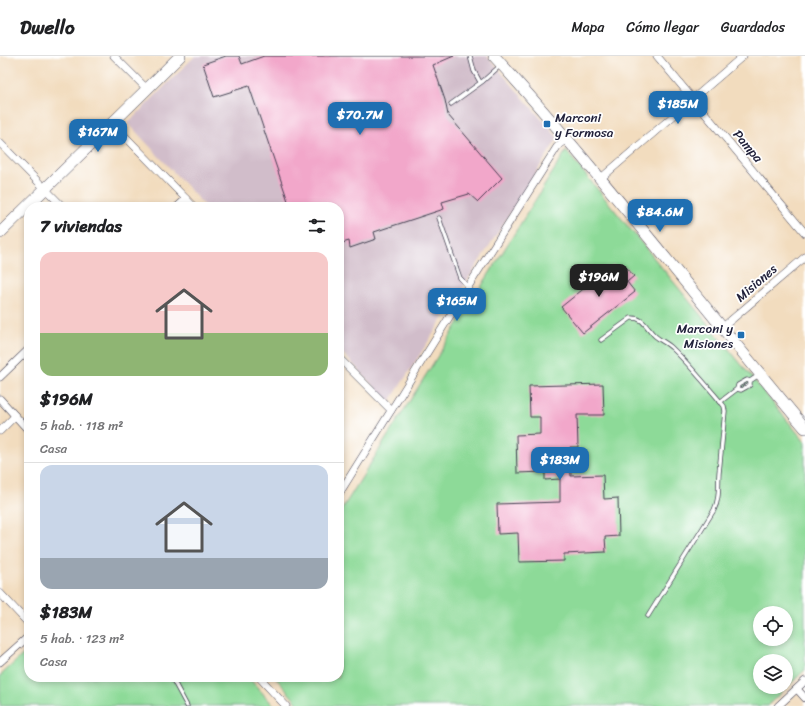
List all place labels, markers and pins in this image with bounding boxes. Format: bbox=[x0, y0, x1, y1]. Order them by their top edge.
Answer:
pin: $185M bbox=[650, 91, 706, 125]
pin: $70.7M bbox=[327, 102, 393, 136]
place label: Marconi y Formosa bbox=[555, 106, 614, 144]
pin: $167M bbox=[70, 119, 126, 153]
marker: Marconi y Formosa bbox=[542, 119, 552, 129]
pin: $84.6M bbox=[627, 199, 693, 233]
pin: $196M bbox=[571, 264, 627, 298]
pin: $165M bbox=[429, 288, 485, 322]
place label: Marconi y Misiones bbox=[677, 317, 734, 355]
marker: Marconi y Misiones bbox=[736, 330, 746, 340]
pin: $183M bbox=[532, 447, 588, 481]

